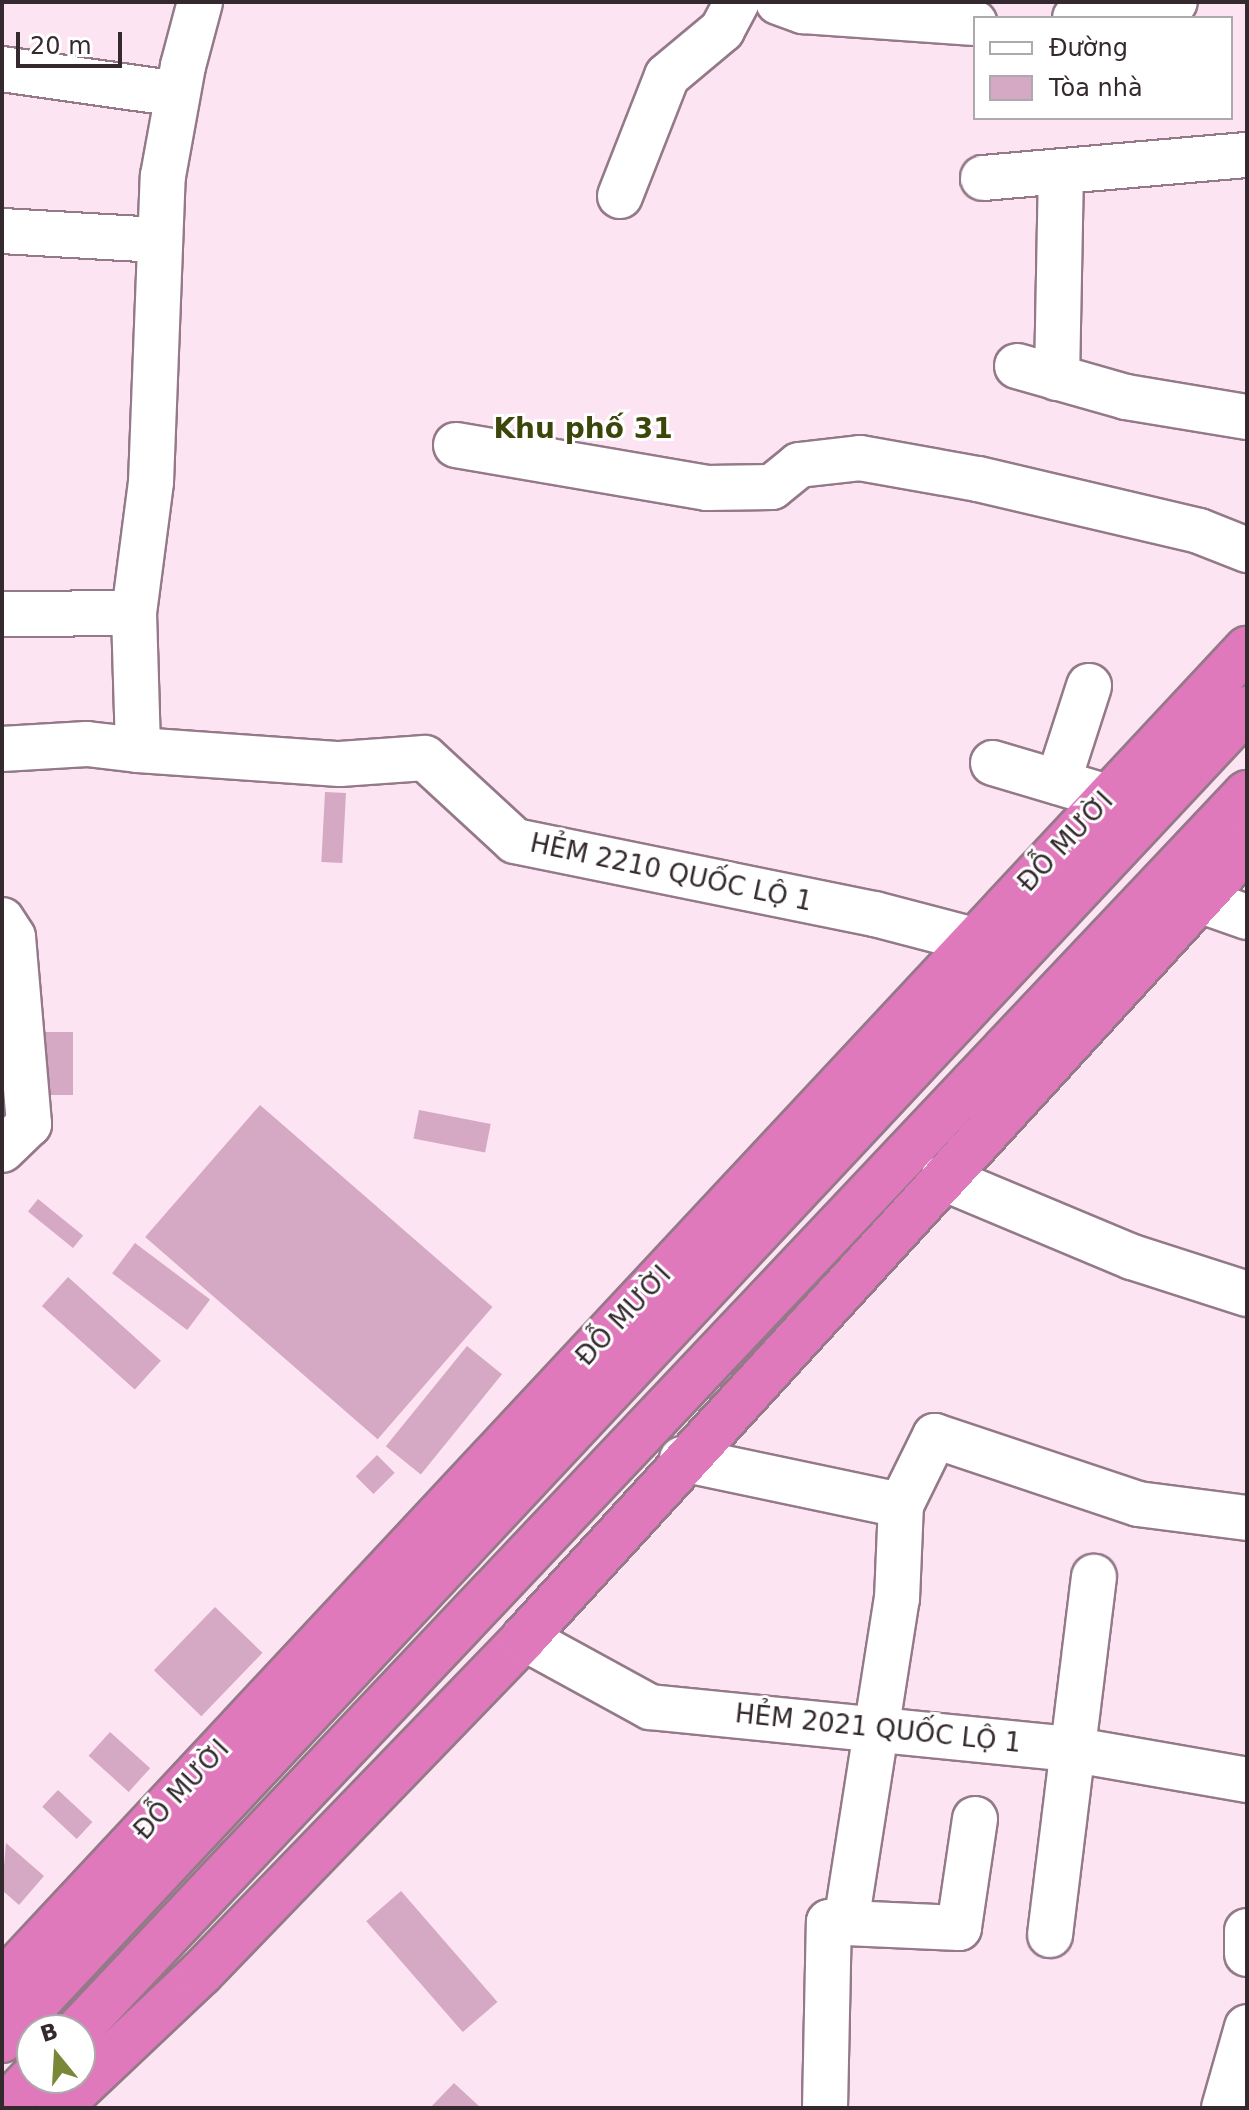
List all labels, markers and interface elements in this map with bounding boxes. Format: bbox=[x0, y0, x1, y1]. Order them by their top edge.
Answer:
scale bar bbox=[20, 16, 126, 66]
legend bbox=[973, 16, 1233, 120]
text: 20 m bbox=[30, 32, 92, 60]
text: Đường bbox=[1049, 34, 1128, 62]
text: Tòa nhà bbox=[1049, 74, 1143, 102]
district label: Khu phố 31 bbox=[493, 412, 673, 446]
street label: ĐỖ MƯỜI bbox=[1012, 786, 1120, 898]
street label: HẺM 2210 QUỐC LỘ 1 bbox=[527, 828, 815, 918]
street label: ĐỖ MƯỜI bbox=[570, 1260, 678, 1372]
street label: HẺM 2021 QUỐC LỘ 1 bbox=[734, 1698, 1022, 1760]
street label: ĐỖ MƯỜI bbox=[128, 1734, 236, 1846]
north arrow bbox=[16, 2014, 96, 2094]
text: B bbox=[37, 2018, 61, 2047]

